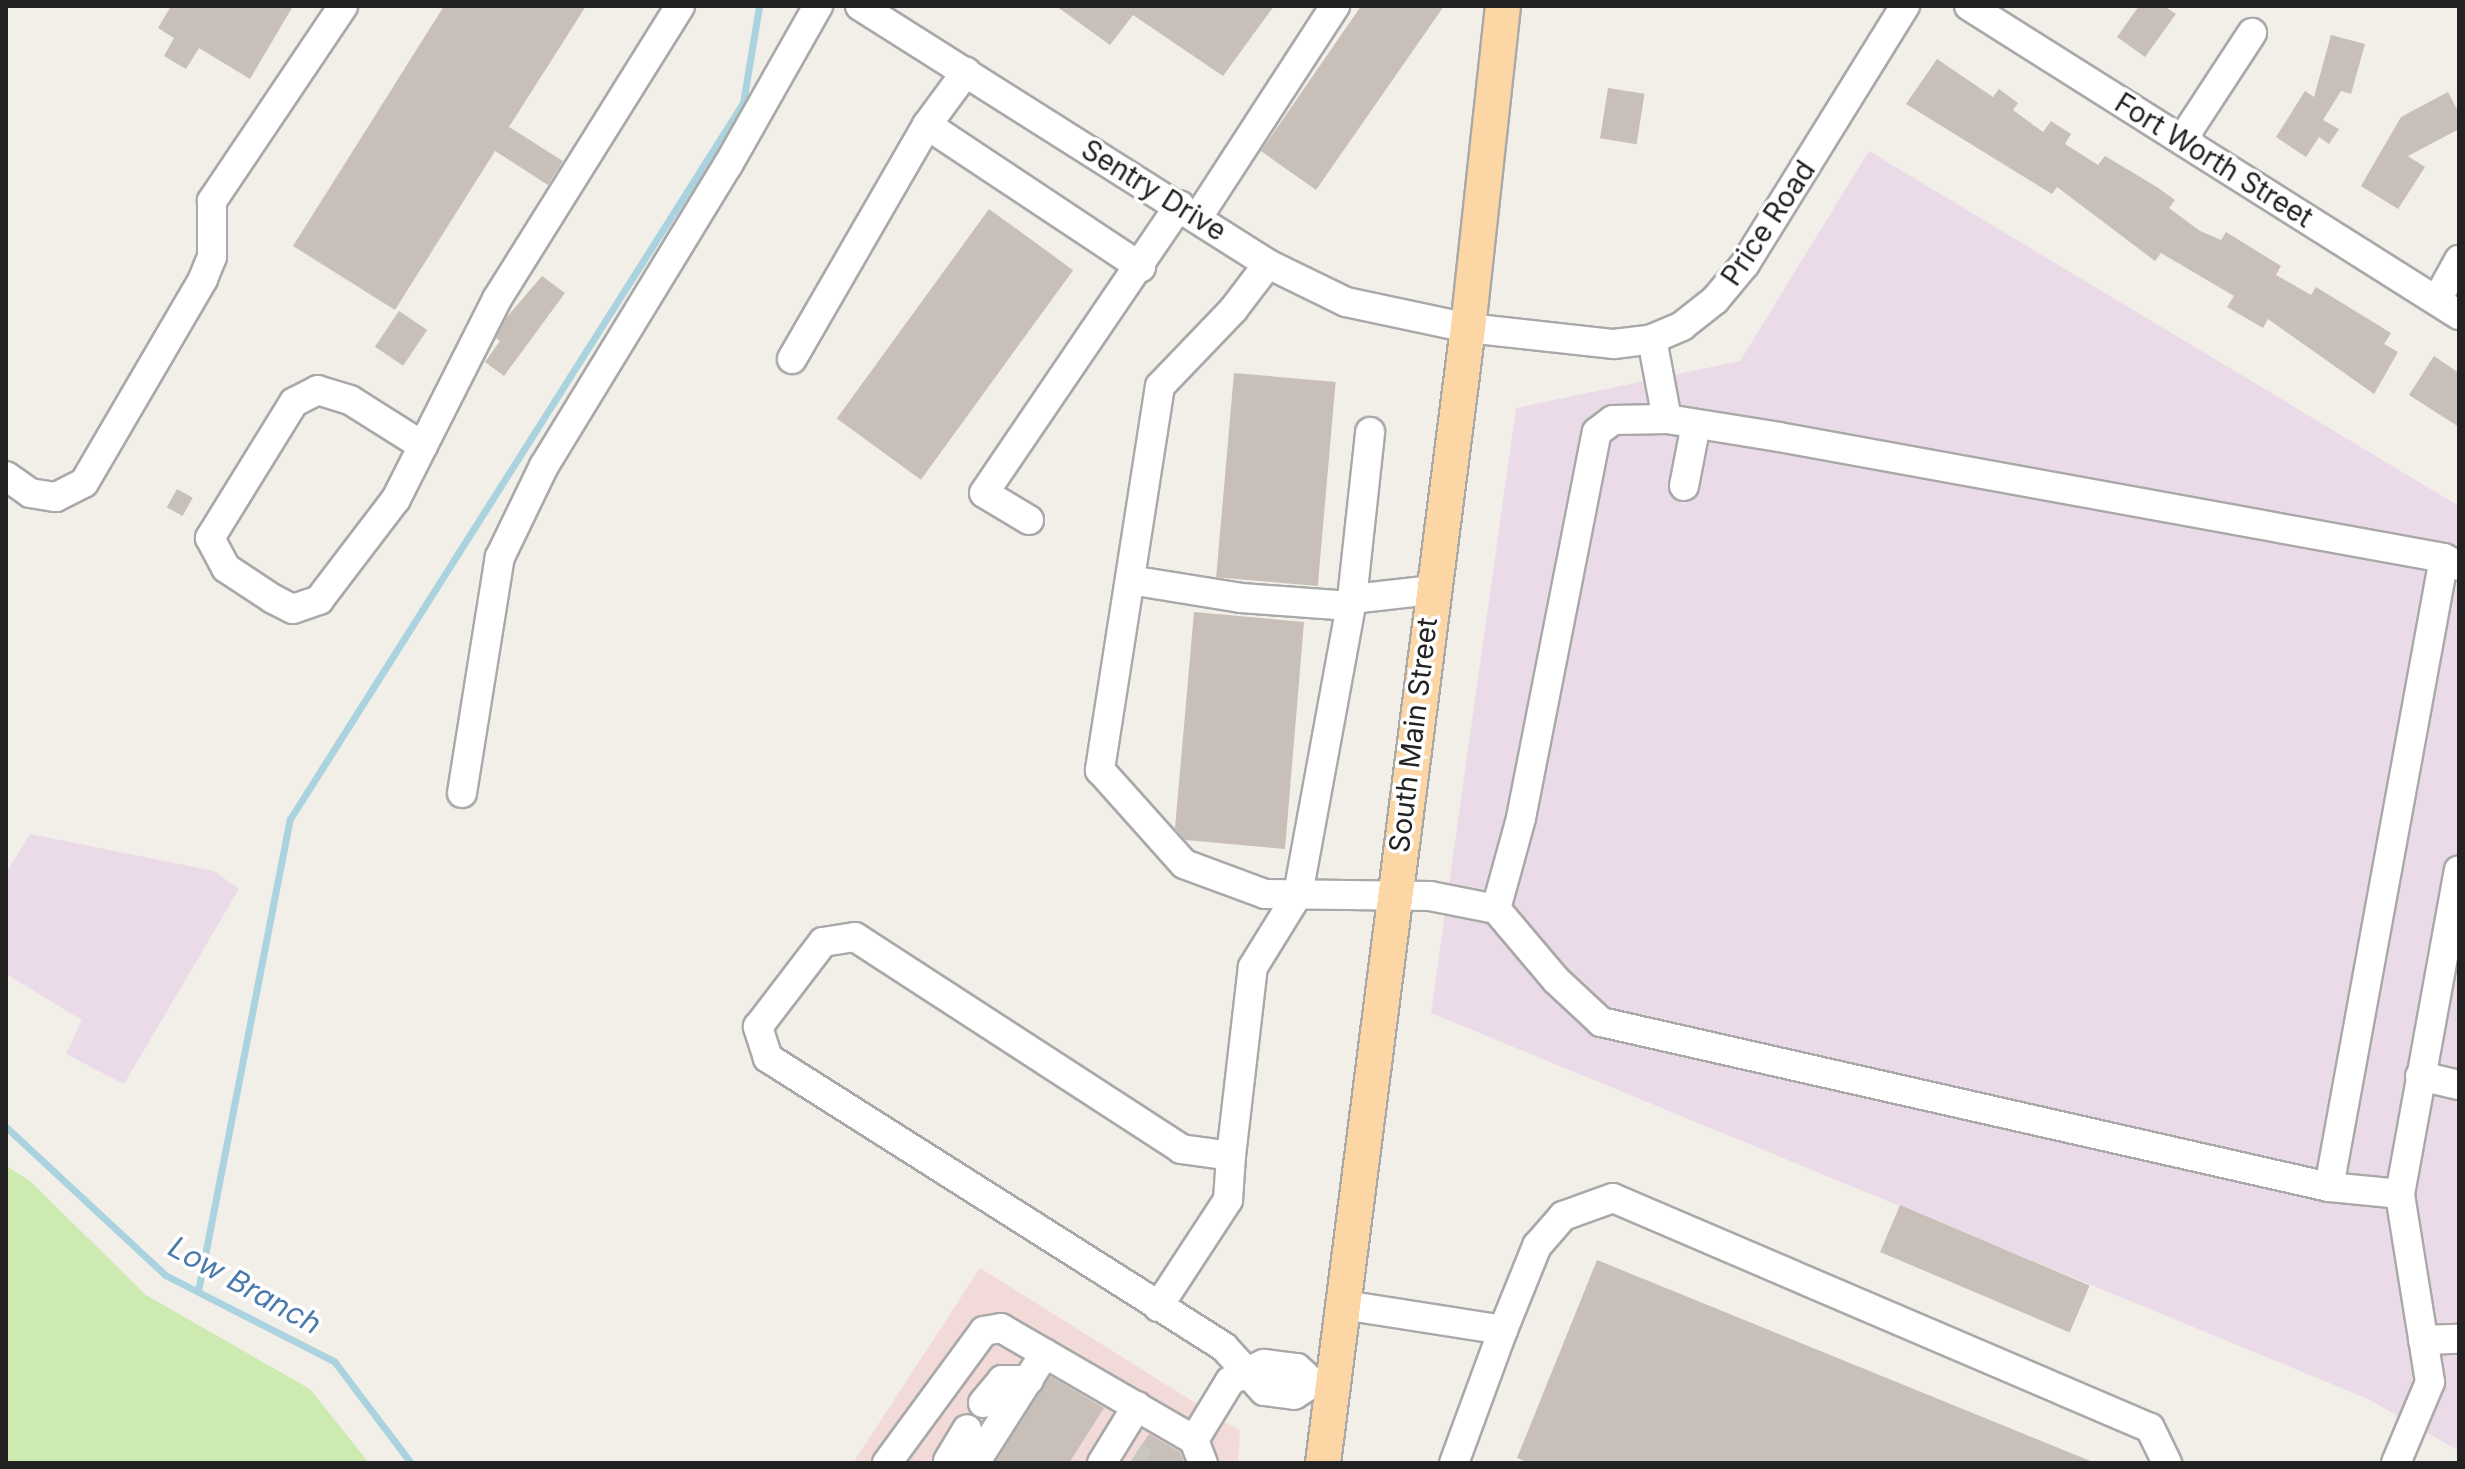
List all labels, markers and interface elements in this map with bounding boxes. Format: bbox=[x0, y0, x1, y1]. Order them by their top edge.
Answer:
street label: Fort Worth Street bbox=[2109, 86, 2319, 234]
street label: Sentry Drive bbox=[1076, 132, 1232, 248]
street label: Price Road bbox=[1714, 154, 1822, 292]
street label: South Main Street bbox=[1382, 616, 1444, 854]
water label: Low Branch bbox=[162, 1228, 328, 1342]

